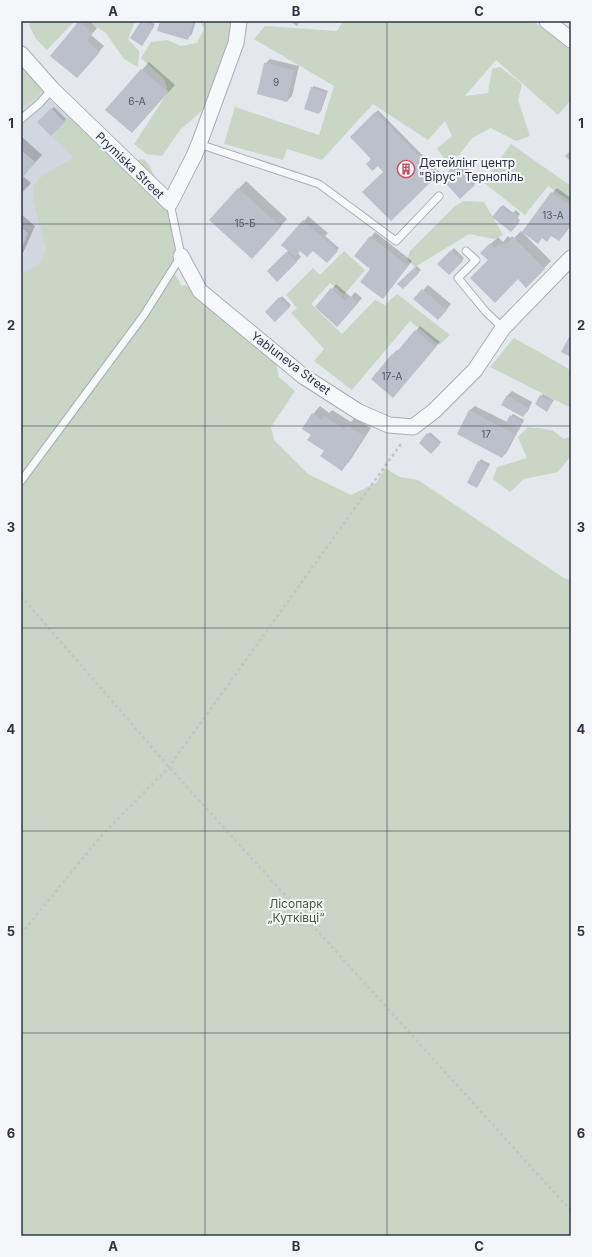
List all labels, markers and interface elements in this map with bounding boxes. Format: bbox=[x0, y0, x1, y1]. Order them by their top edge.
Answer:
text: A bbox=[108, 3, 118, 19]
text: B bbox=[292, 3, 301, 19]
text: C bbox=[474, 3, 484, 19]
house number: 9 bbox=[273, 76, 279, 88]
house number: 6-А bbox=[128, 95, 146, 107]
text: 1 bbox=[8, 115, 14, 131]
text: 1 bbox=[578, 115, 584, 131]
street label: Prymiska Street bbox=[93, 129, 167, 202]
place label: Детейлінг центр "Вірус" Тернопіль bbox=[419, 155, 524, 184]
building icon: Детейлінг центр "Вірус" Тернопіль bbox=[396, 159, 416, 179]
house number: 13-А bbox=[542, 209, 564, 221]
house number: 15-Б bbox=[234, 217, 256, 229]
text: 2 bbox=[7, 317, 15, 333]
text: 2 bbox=[577, 317, 585, 333]
street label: Yabluneva Street bbox=[248, 328, 334, 398]
house number: 17-А bbox=[382, 370, 403, 382]
house number: 17 bbox=[481, 428, 491, 440]
text: 3 bbox=[7, 519, 15, 535]
text: 3 bbox=[577, 519, 585, 535]
text: 4 bbox=[7, 721, 16, 737]
text: 4 bbox=[577, 721, 586, 737]
park label: Лісопарк „Кутківці“ bbox=[268, 896, 324, 925]
text: 5 bbox=[7, 923, 15, 939]
text: 5 bbox=[577, 923, 585, 939]
text: 6 bbox=[7, 1125, 15, 1141]
text: 6 bbox=[577, 1125, 585, 1141]
text: A bbox=[108, 1238, 118, 1254]
text: B bbox=[292, 1238, 301, 1254]
text: C bbox=[474, 1238, 484, 1254]

